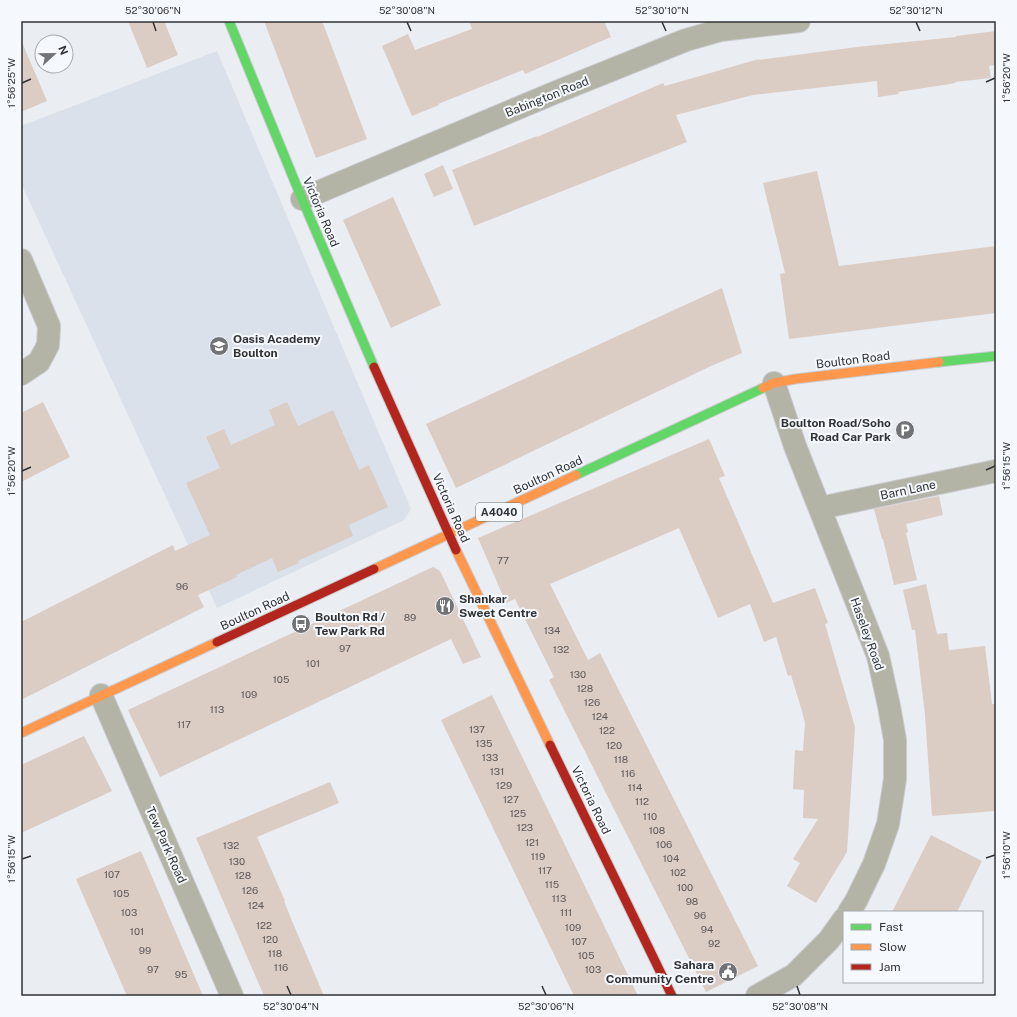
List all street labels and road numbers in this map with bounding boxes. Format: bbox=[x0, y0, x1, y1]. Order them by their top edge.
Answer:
street label: Babington Road bbox=[503, 74, 591, 120]
street label: Victoria Road bbox=[300, 175, 342, 249]
street label: Boulton Road bbox=[815, 349, 891, 371]
street label: Boulton Road bbox=[511, 453, 585, 497]
street label: Victoria Road bbox=[430, 471, 472, 545]
street label: Barn Lane bbox=[879, 477, 937, 503]
road number: A4040 bbox=[476, 503, 522, 521]
street label: Boulton Road bbox=[218, 589, 292, 633]
street label: Haseley Road bbox=[847, 596, 887, 672]
street label: Victoria Road bbox=[568, 764, 614, 836]
street label: Tew Park Road bbox=[143, 805, 189, 885]

